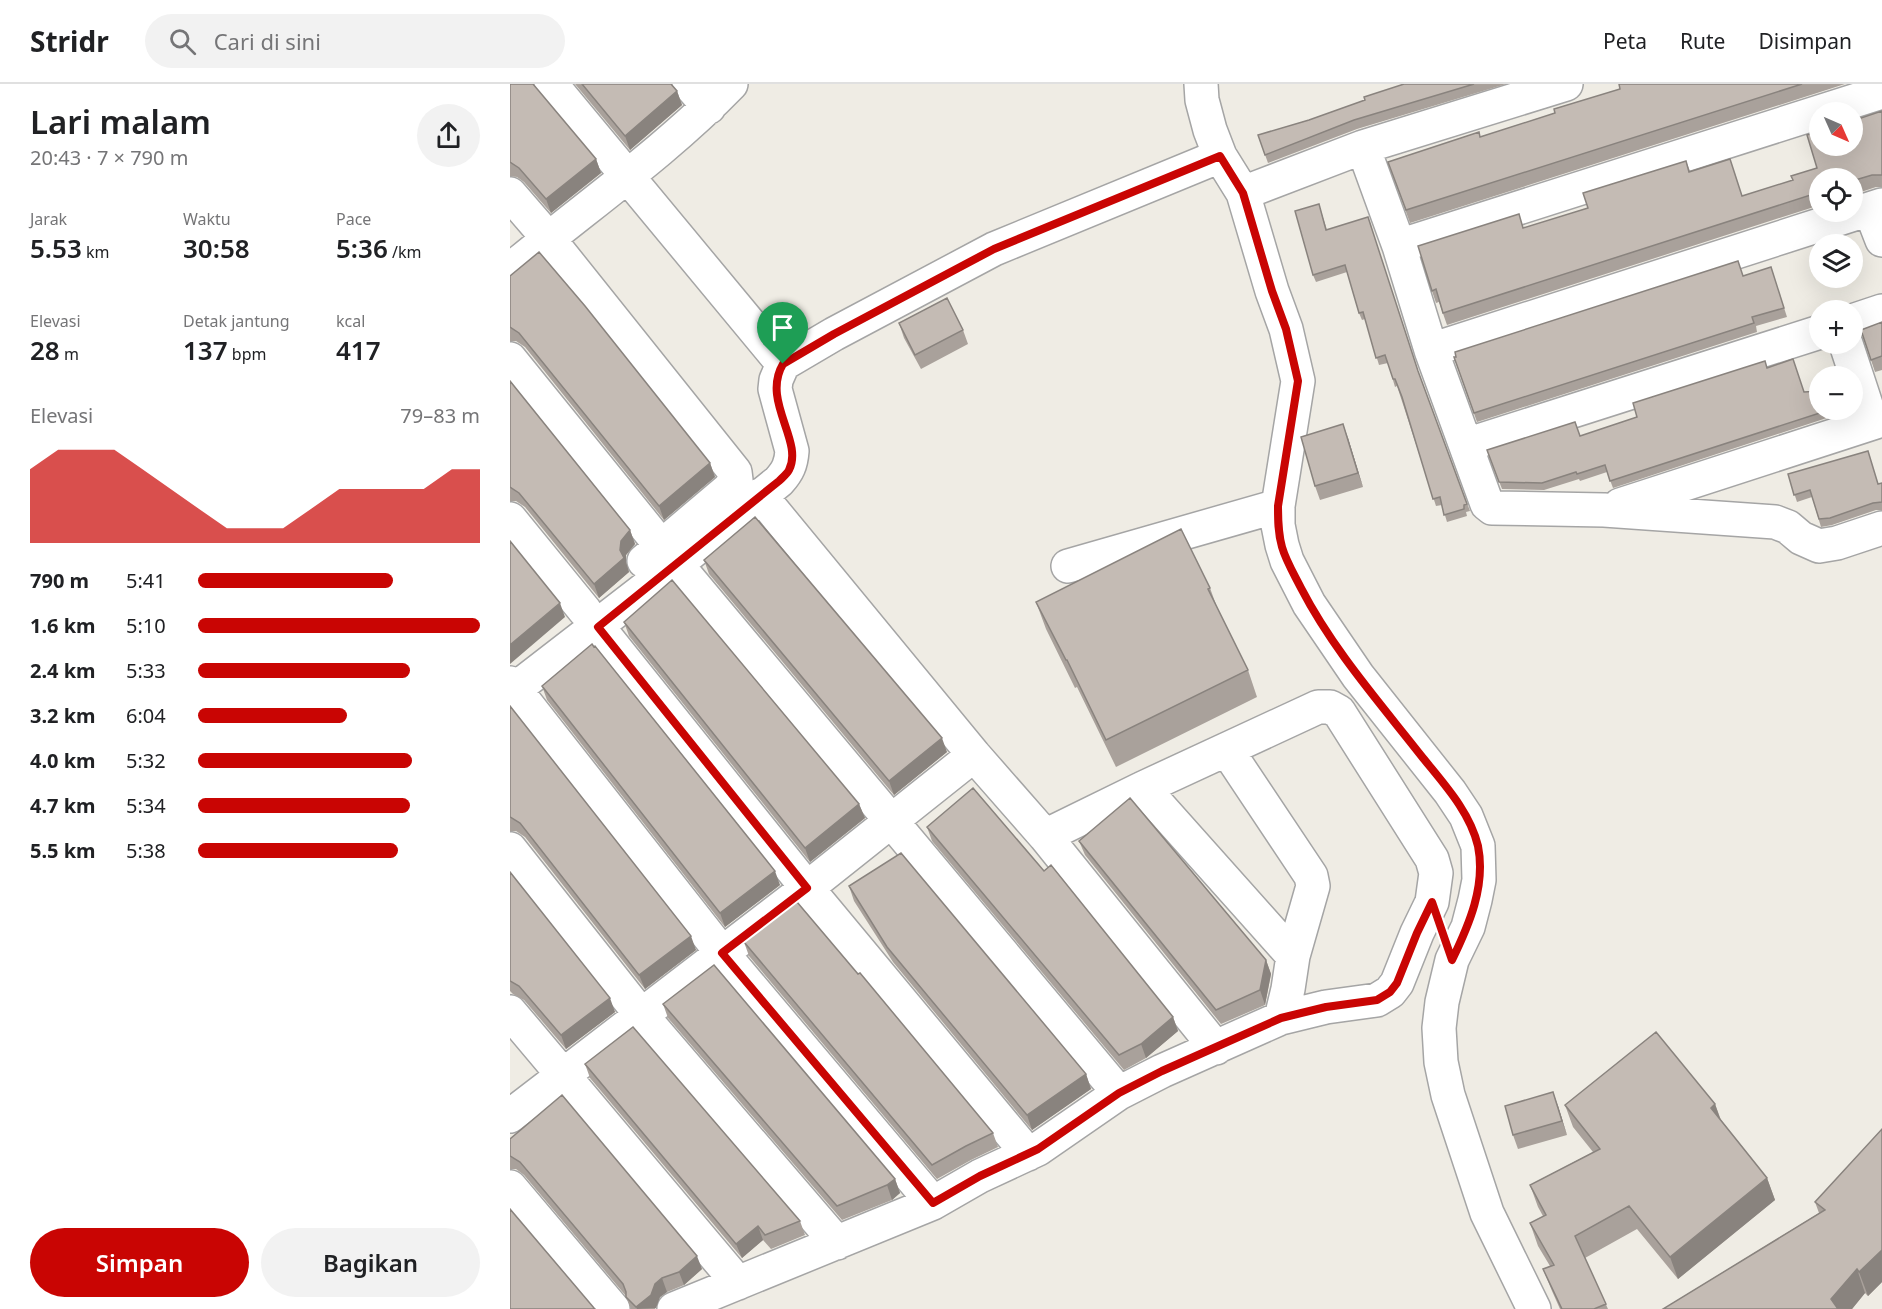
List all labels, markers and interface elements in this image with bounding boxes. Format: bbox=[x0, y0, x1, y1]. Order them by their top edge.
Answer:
search box bbox=[145, 14, 565, 68]
text: Stridr bbox=[30, 22, 109, 60]
icon: search bbox=[166, 25, 199, 58]
text: Cari di sini bbox=[214, 26, 321, 56]
text: Peta bbox=[1603, 27, 1647, 55]
text: Rute bbox=[1680, 27, 1725, 55]
text: Disimpan bbox=[1758, 27, 1852, 55]
text: Lari malam bbox=[30, 99, 211, 144]
north arrow bbox=[1809, 102, 1863, 156]
map controls bbox=[1809, 102, 1863, 420]
button: share bbox=[417, 104, 480, 167]
text: 20:43 · 7 × 790 m bbox=[30, 144, 188, 171]
button: locate bbox=[1809, 168, 1863, 222]
text: Jarak bbox=[30, 208, 67, 230]
text: Waktu bbox=[183, 208, 231, 230]
text: Pace bbox=[336, 208, 371, 230]
text: 5.53 bbox=[30, 230, 82, 266]
text: 30:58 bbox=[183, 230, 250, 266]
text: 5:36 bbox=[336, 230, 388, 266]
button: layers bbox=[1809, 234, 1863, 288]
text: km bbox=[82, 241, 109, 263]
text: /km bbox=[388, 241, 421, 263]
button: + bbox=[1809, 300, 1863, 354]
pin bbox=[757, 302, 808, 364]
text: Elevasi bbox=[30, 310, 81, 332]
text: Detak jantung bbox=[183, 310, 290, 332]
text: kcal bbox=[336, 310, 365, 332]
icon: arrive bbox=[766, 311, 799, 344]
text: 28 bbox=[30, 332, 60, 368]
text: 137 bbox=[183, 332, 228, 368]
text: 417 bbox=[336, 332, 381, 368]
text: m bbox=[60, 343, 79, 365]
text: bpm bbox=[228, 343, 266, 365]
button: − bbox=[1809, 366, 1863, 420]
text: Elevasi bbox=[30, 402, 93, 429]
text: 79–83 m bbox=[400, 402, 480, 429]
text: 790 m bbox=[30, 567, 89, 594]
text: 5:41 bbox=[126, 567, 166, 594]
text: 1.6 km bbox=[30, 612, 96, 639]
text: 5:10 bbox=[126, 612, 166, 639]
text: 2.4 km bbox=[30, 657, 96, 684]
text: 5:33 bbox=[126, 657, 166, 684]
text: 3.2 km bbox=[30, 702, 96, 729]
text: 6:04 bbox=[126, 702, 166, 729]
text: 4.0 km bbox=[30, 747, 96, 774]
text: 5:32 bbox=[126, 747, 166, 774]
text: 4.7 km bbox=[30, 792, 96, 819]
text: 5:34 bbox=[126, 792, 166, 819]
text: 5.5 km bbox=[30, 837, 96, 864]
text: 5:38 bbox=[126, 837, 166, 864]
button: Simpan bbox=[30, 1228, 249, 1297]
button: Bagikan bbox=[261, 1228, 480, 1297]

